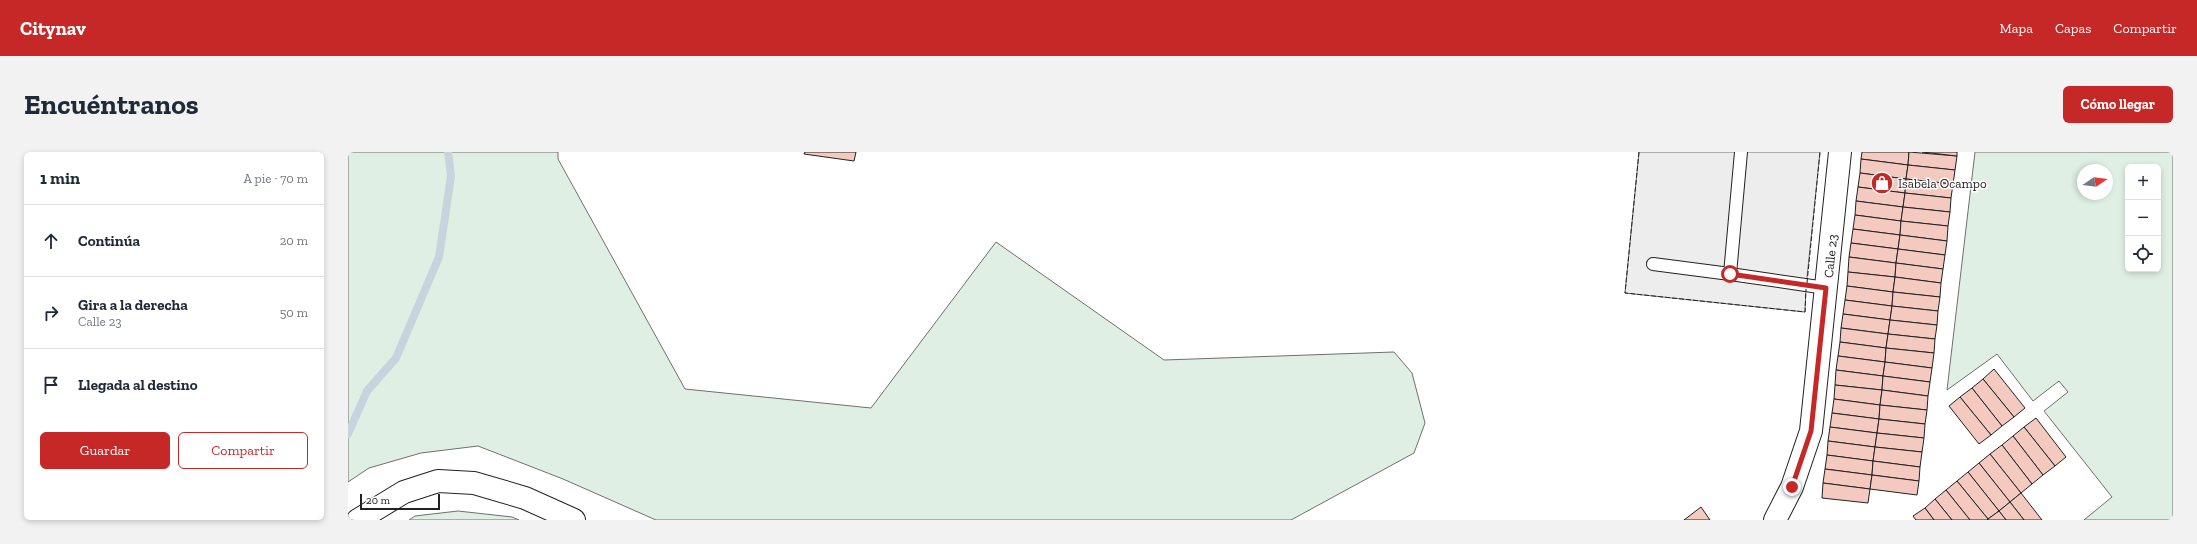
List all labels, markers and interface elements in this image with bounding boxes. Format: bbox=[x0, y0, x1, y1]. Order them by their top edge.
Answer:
text: Citynav bbox=[20, 17, 86, 40]
text: Mapa bbox=[2000, 20, 2033, 37]
text: Capas bbox=[2055, 20, 2091, 37]
text: Compartir bbox=[2113, 20, 2177, 37]
button: Cómo llegar bbox=[2063, 86, 2173, 123]
text: Encuéntranos bbox=[24, 88, 199, 121]
north arrow bbox=[2077, 164, 2113, 200]
map controls bbox=[2125, 164, 2161, 272]
button: + bbox=[2125, 164, 2161, 200]
text: 1 min bbox=[40, 168, 80, 188]
shop icon: Isabela Ocampo bbox=[1869, 170, 1895, 196]
text: A pie · 70 m bbox=[244, 171, 308, 186]
place label: Isabela Ocampo bbox=[1898, 176, 1987, 191]
button: − bbox=[2125, 200, 2161, 236]
icon: ahead bbox=[40, 230, 62, 252]
text: Continúa bbox=[78, 232, 140, 250]
text: 20 m bbox=[280, 233, 308, 248]
street label: Calle 23 bbox=[1821, 234, 1840, 279]
button: locate bbox=[2125, 236, 2161, 272]
route start bbox=[1721, 265, 1739, 283]
text: Gira a la derecha bbox=[78, 296, 188, 314]
icon: right bbox=[40, 302, 62, 324]
text: 50 m bbox=[280, 305, 308, 320]
text: Calle 23 bbox=[78, 314, 122, 329]
icon: arrive bbox=[40, 374, 62, 396]
text: Llegada al destino bbox=[78, 376, 198, 394]
button: Guardar bbox=[40, 432, 170, 469]
button: Compartir bbox=[178, 432, 308, 469]
route end bbox=[1783, 478, 1801, 496]
scale bar bbox=[360, 492, 440, 511]
text: 20 m bbox=[366, 494, 390, 507]

